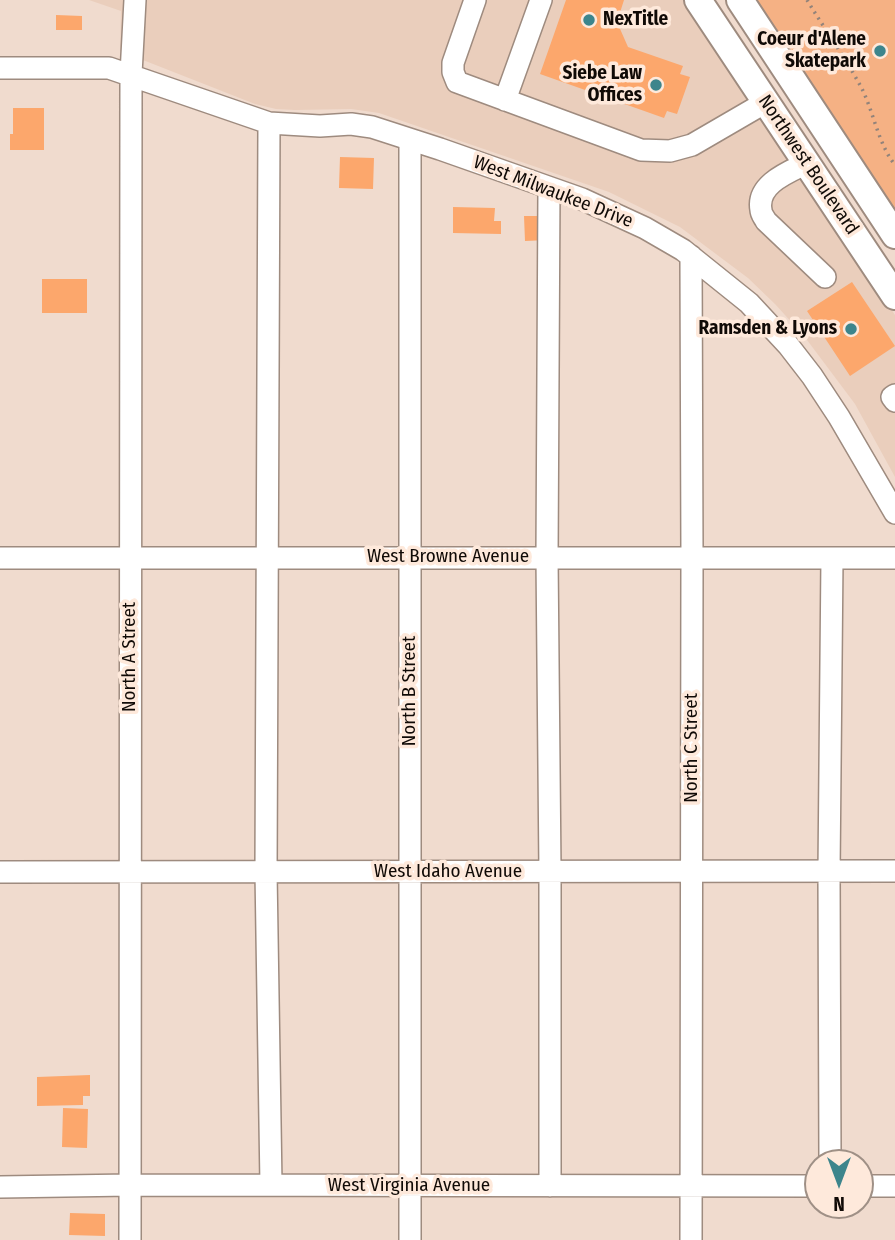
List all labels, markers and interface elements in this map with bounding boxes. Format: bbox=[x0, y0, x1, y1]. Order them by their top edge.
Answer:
place label: NexTitle bbox=[603, 9, 668, 31]
marker: NexTitle bbox=[581, 12, 597, 28]
place label: Coeur d'Alene Skatepark bbox=[757, 29, 866, 73]
marker: Coeur d'Alene Skatepark bbox=[872, 43, 888, 59]
place label: Siebe Law Offices bbox=[563, 63, 642, 107]
marker: Siebe Law Offices bbox=[648, 77, 664, 93]
street label: Northwest Boulevard bbox=[753, 91, 863, 239]
street label: West Milwaukee Drive bbox=[470, 151, 636, 233]
place label: Ramsden & Lyons bbox=[698, 318, 837, 340]
marker: Ramsden & Lyons bbox=[843, 321, 859, 337]
street label: West Browne Avenue bbox=[367, 546, 529, 568]
street label: North A Street bbox=[119, 602, 141, 712]
street label: North B Street bbox=[399, 636, 421, 746]
street label: North C Street bbox=[681, 693, 703, 803]
street label: West Idaho Avenue bbox=[374, 861, 522, 883]
north arrow bbox=[804, 1149, 874, 1219]
street label: West Virginia Avenue bbox=[328, 1175, 490, 1197]
text: N bbox=[833, 1192, 845, 1215]

